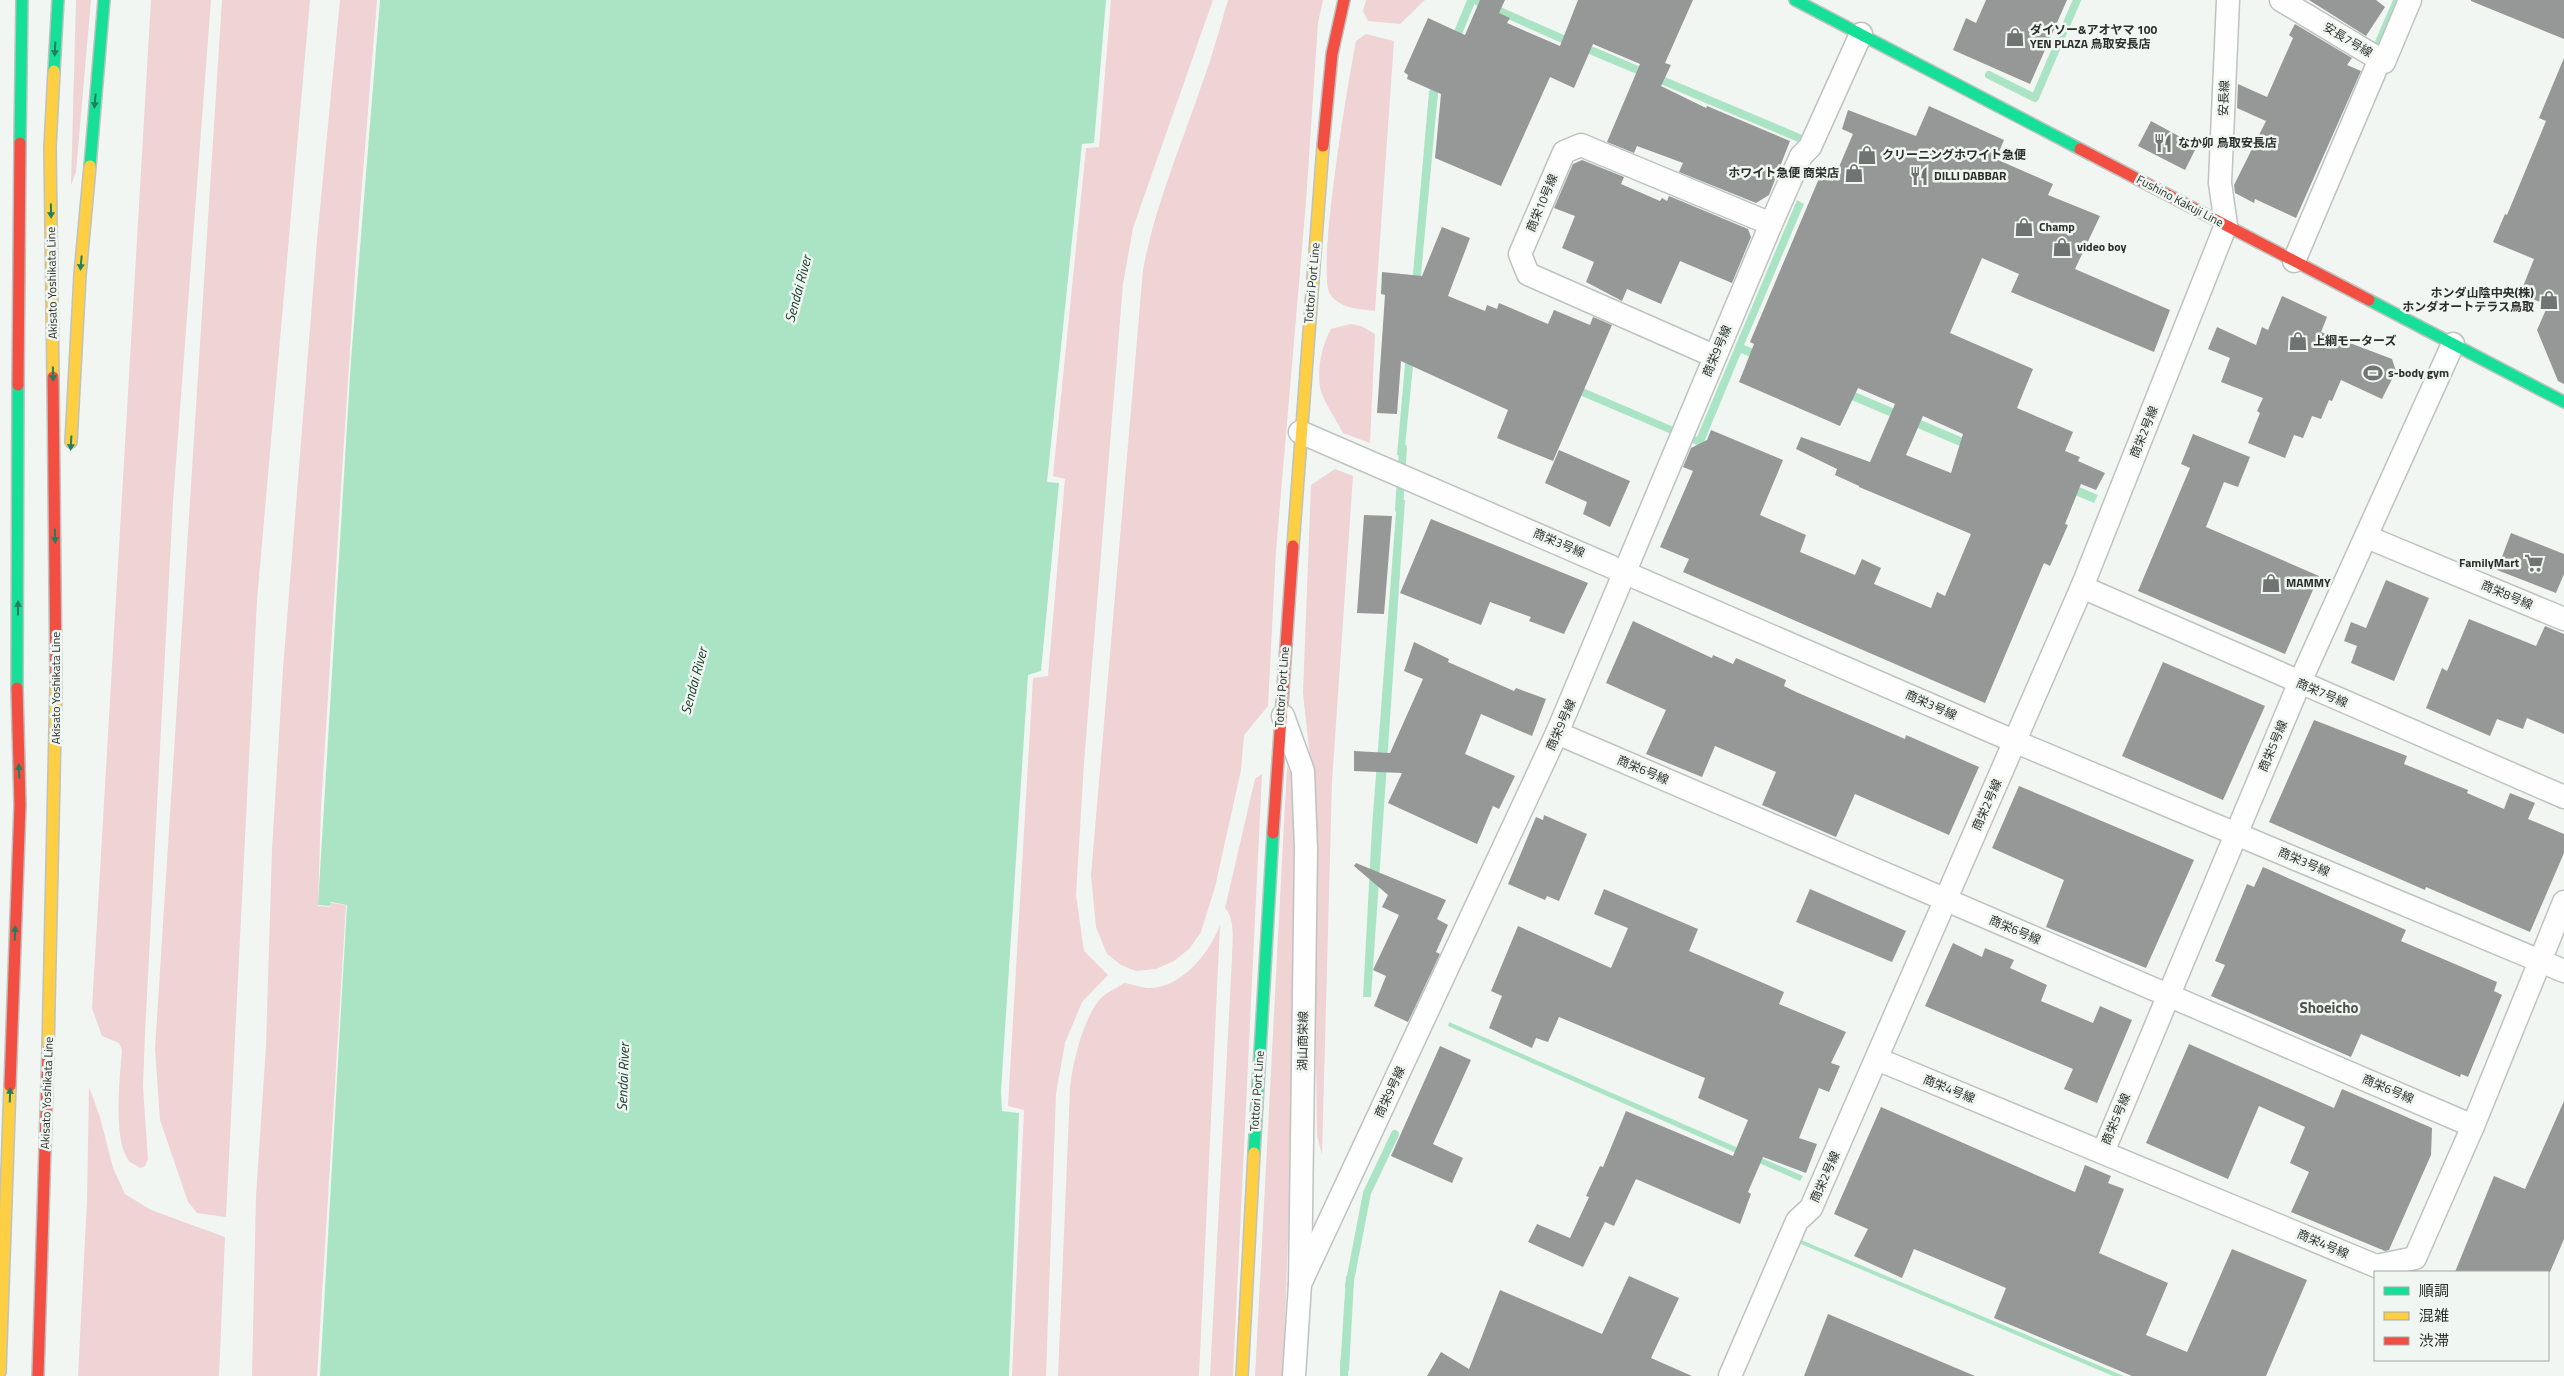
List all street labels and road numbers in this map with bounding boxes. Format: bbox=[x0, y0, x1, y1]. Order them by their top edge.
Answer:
street label: 安長7号線 bbox=[2320, 17, 2377, 62]
street label: 安長線 bbox=[2213, 80, 2234, 116]
street label: Fushino Kakuji Line bbox=[2133, 170, 2227, 232]
street label: 商栄10号線 bbox=[1521, 171, 1562, 235]
street label: Akisato Yoshikata Line bbox=[41, 227, 62, 339]
street label: Tottori Port Line bbox=[1299, 242, 1324, 324]
street label: 商栄9号線 bbox=[1697, 322, 1736, 380]
street label: 商栄2号線 bbox=[2124, 403, 2163, 461]
street label: 商栄3号線 bbox=[1530, 523, 1588, 562]
street label: 商栄8号線 bbox=[2478, 575, 2536, 614]
street label: Akisato Yoshikata Line bbox=[46, 632, 65, 744]
street label: Tottori Port Line bbox=[1269, 646, 1294, 728]
street label: 商栄7号線 bbox=[2293, 673, 2351, 712]
street label: 商栄3号線 bbox=[1902, 685, 1960, 724]
street label: 商栄9号線 bbox=[1541, 696, 1580, 754]
street label: 商栄5号線 bbox=[2253, 717, 2292, 775]
street label: 商栄6号線 bbox=[1614, 750, 1672, 789]
street label: 商栄2号線 bbox=[1967, 776, 2006, 834]
street label: 商栄3号線 bbox=[2275, 842, 2333, 881]
street label: 商栄6号線 bbox=[1986, 910, 2044, 949]
street label: 湖山商栄線 bbox=[1292, 1011, 1313, 1071]
street label: Akisato Yoshikata Line bbox=[35, 1036, 58, 1149]
street label: Tottori Port Line bbox=[1244, 1050, 1269, 1132]
street label: 商栄9号線 bbox=[1369, 1063, 1410, 1121]
street label: 商栄4号線 bbox=[1920, 1069, 1978, 1108]
street label: 商栄6号線 bbox=[2359, 1069, 2417, 1108]
street label: 商栄5号線 bbox=[2096, 1090, 2135, 1148]
street label: 商栄2号線 bbox=[1805, 1148, 1844, 1206]
street label: 商栄4号線 bbox=[2294, 1224, 2352, 1263]

